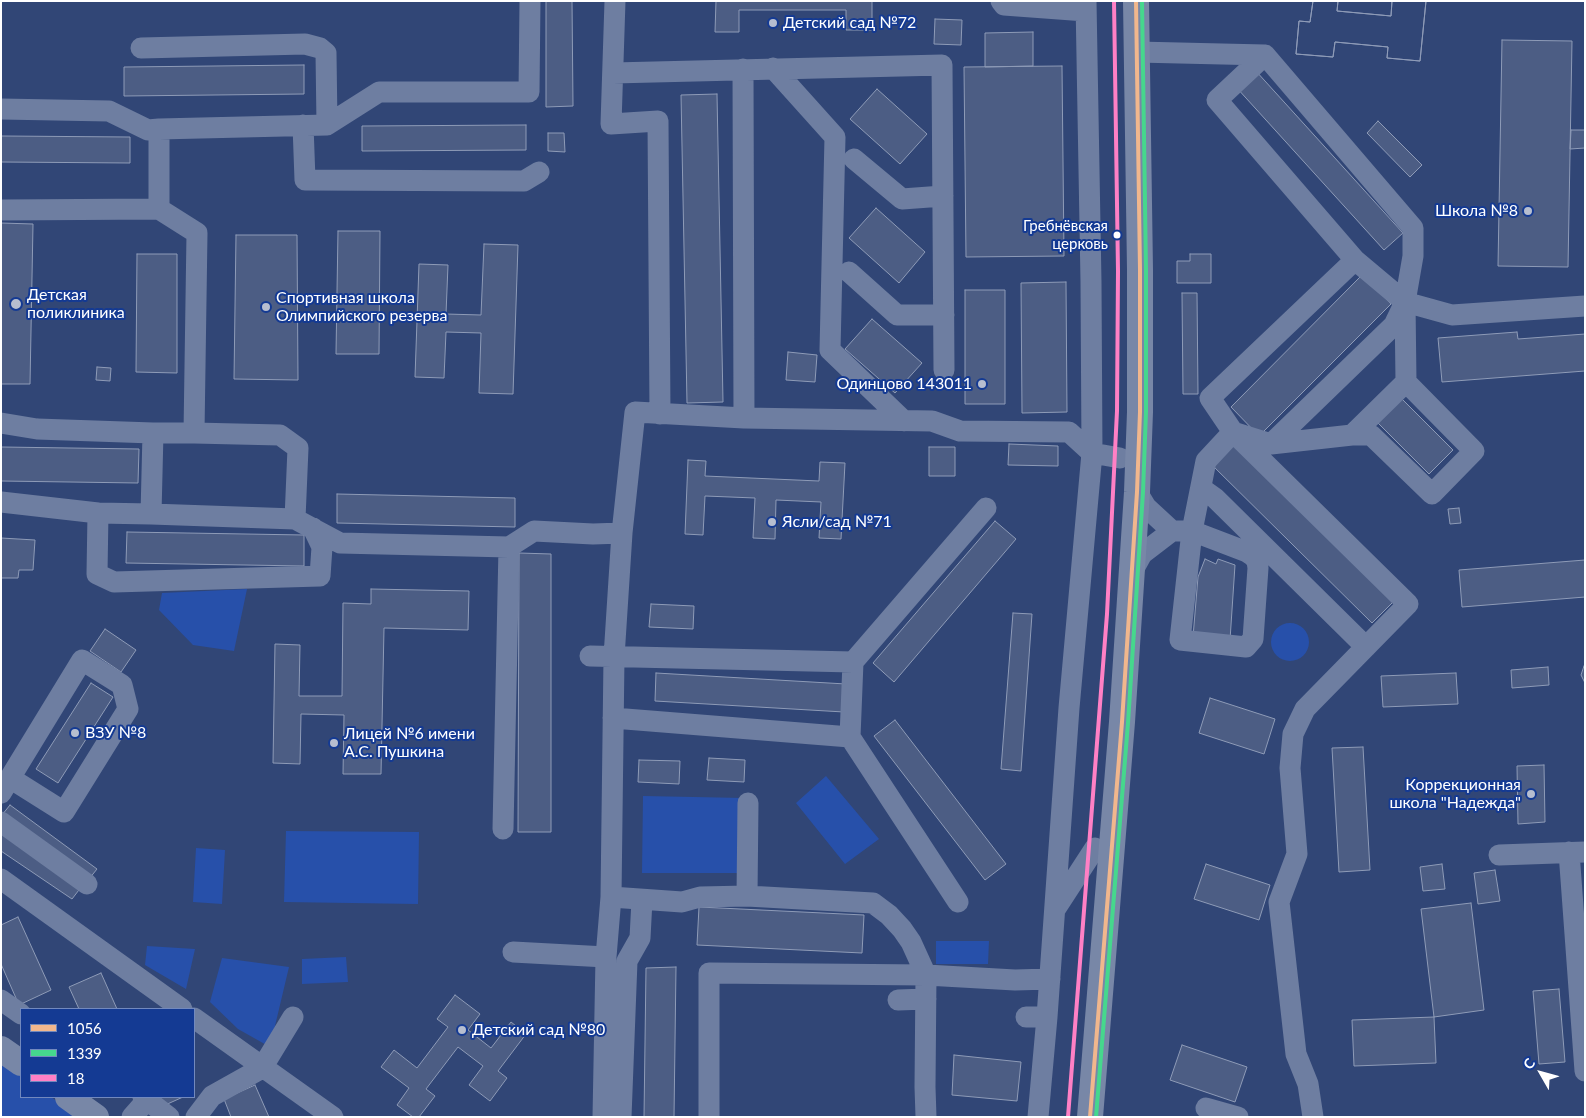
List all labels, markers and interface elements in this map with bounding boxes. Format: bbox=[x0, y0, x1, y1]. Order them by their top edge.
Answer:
place label: Детский сад №72 bbox=[783, 13, 916, 33]
marker: Детский сад №72 bbox=[767, 17, 779, 29]
place label: Школа №8 bbox=[1435, 201, 1518, 221]
marker: Школа №8 bbox=[1522, 205, 1534, 217]
place label: Гребнёвская церковь bbox=[1023, 217, 1108, 252]
marker: Гребнёвская церковь bbox=[1112, 230, 1122, 240]
place label: Детская поликлиника bbox=[27, 285, 125, 323]
place label: Спортивная школа Олимпийского резерва bbox=[276, 288, 447, 326]
marker: Детская поликлиника bbox=[9, 297, 23, 311]
marker: Спортивная школа Олимпийского резерва bbox=[260, 301, 272, 313]
place label: Одинцово 143011 bbox=[836, 374, 972, 394]
marker: Одинцово 143011 bbox=[976, 378, 988, 390]
place label: Ясли/сад №71 bbox=[782, 512, 892, 532]
marker: Ясли/сад №71 bbox=[766, 516, 778, 528]
place label: ВЗУ №8 bbox=[85, 723, 146, 743]
place label: Лицей №6 имени А.С. Пушкина bbox=[344, 724, 475, 762]
marker: ВЗУ №8 bbox=[69, 727, 81, 739]
marker: Лицей №6 имени А.С. Пушкина bbox=[328, 737, 340, 749]
place label: Коррекционная школа "Надежда" bbox=[1389, 775, 1521, 813]
marker: Коррекционная школа "Надежда" bbox=[1525, 788, 1537, 800]
legend bbox=[20, 1008, 195, 1098]
text: 1056 bbox=[67, 1019, 102, 1037]
place label: Детский сад №80 bbox=[472, 1020, 605, 1040]
marker: Детский сад №80 bbox=[456, 1024, 468, 1036]
text: 1339 bbox=[67, 1044, 102, 1062]
north arrow bbox=[1516, 1048, 1566, 1098]
text: С bbox=[1519, 1055, 1538, 1072]
text: 18 bbox=[67, 1069, 84, 1087]

